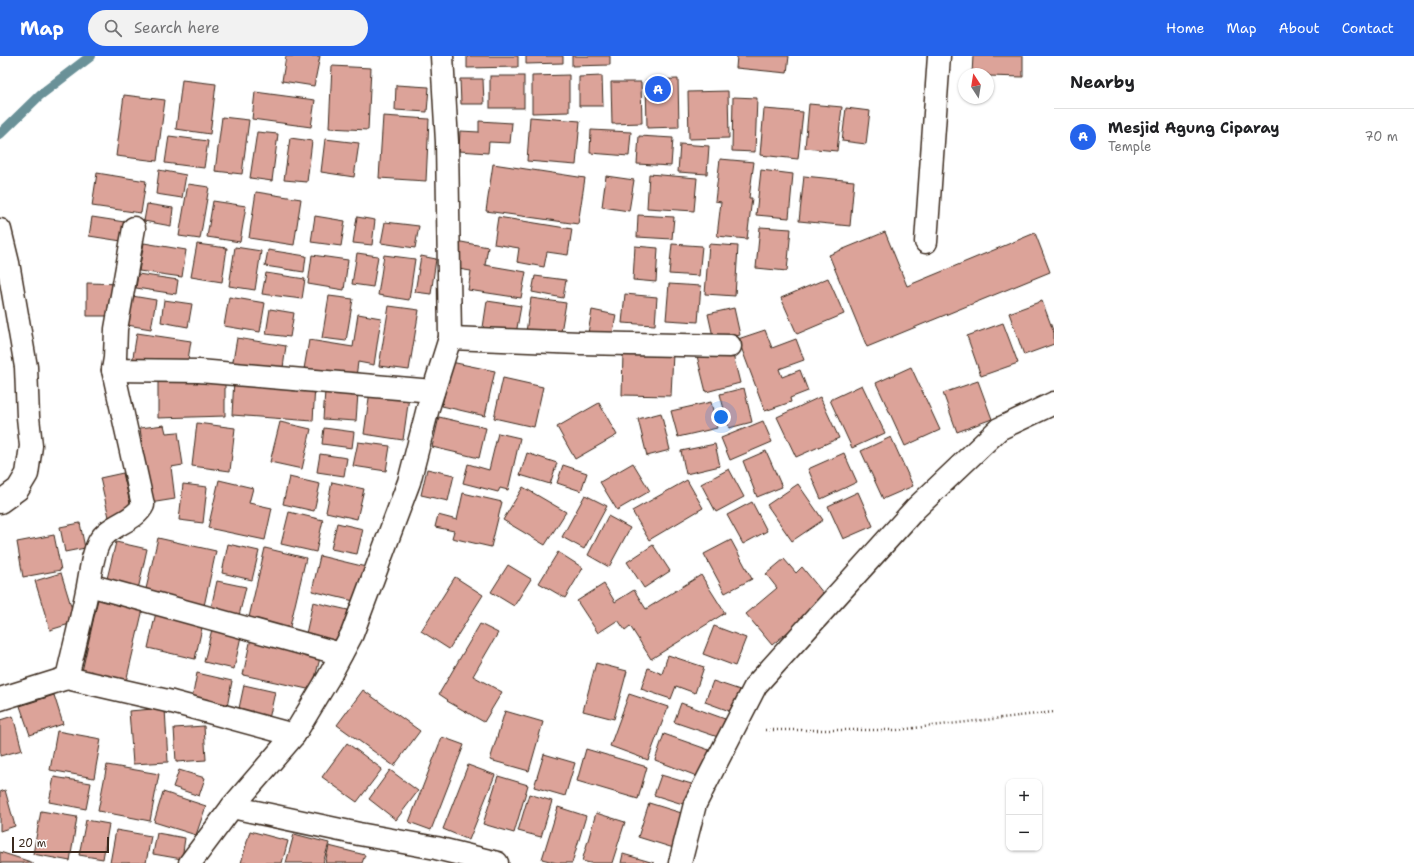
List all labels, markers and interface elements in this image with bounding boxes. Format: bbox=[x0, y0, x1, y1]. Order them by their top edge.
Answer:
search box bbox=[88, 10, 368, 46]
text: Map bbox=[20, 16, 64, 41]
icon: search bbox=[102, 17, 124, 39]
text: Search here bbox=[134, 18, 220, 38]
text: Home bbox=[1166, 19, 1205, 37]
text: Map bbox=[1227, 19, 1257, 37]
text: About bbox=[1279, 19, 1320, 37]
text: Contact bbox=[1342, 19, 1394, 37]
north arrow bbox=[958, 68, 994, 104]
text: Nearby bbox=[1070, 71, 1135, 93]
pin: A bbox=[645, 74, 671, 104]
text: Mesjid Agung Ciparay bbox=[1108, 118, 1280, 138]
text: A bbox=[1078, 128, 1088, 145]
text: 70 m bbox=[1364, 128, 1398, 145]
text: Temple bbox=[1108, 138, 1151, 155]
your location bbox=[711, 407, 731, 427]
map controls bbox=[1006, 779, 1042, 851]
button: + bbox=[1006, 779, 1042, 815]
button: − bbox=[1006, 815, 1042, 851]
scale bar bbox=[12, 835, 109, 854]
text: 20 m bbox=[18, 836, 46, 851]

